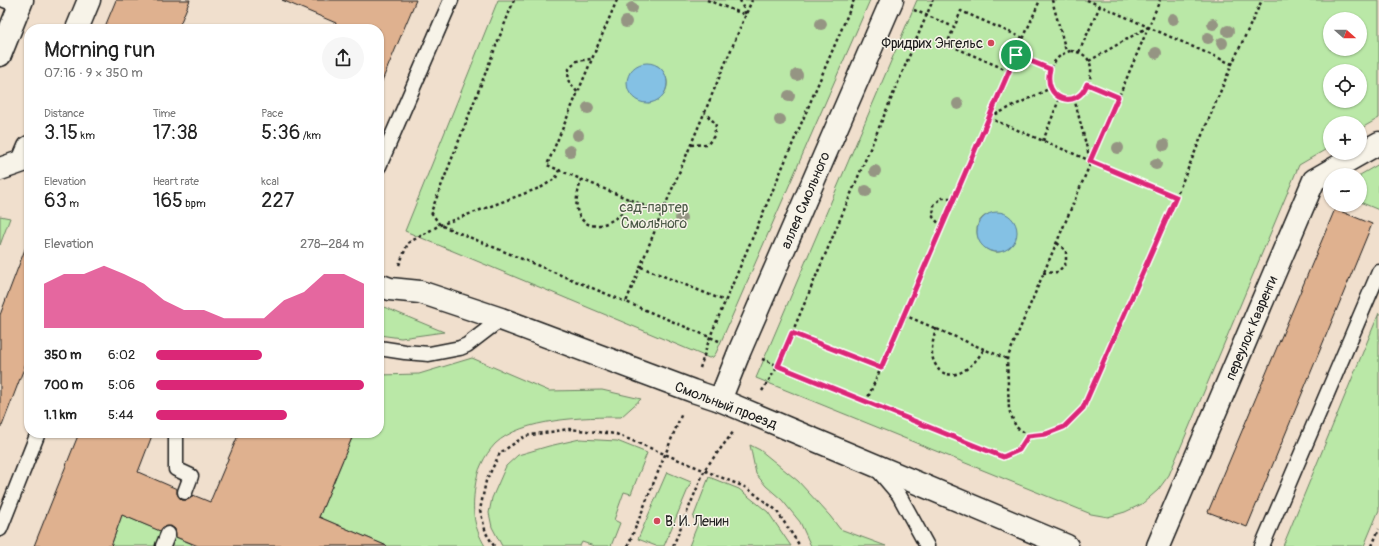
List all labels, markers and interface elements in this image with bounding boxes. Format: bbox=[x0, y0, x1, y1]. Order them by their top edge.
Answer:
north arrow bbox=[1323, 12, 1367, 56]
map controls bbox=[1323, 12, 1367, 212]
place label: Фридрих Энгельс bbox=[882, 35, 983, 52]
text: Morning run bbox=[44, 36, 155, 64]
button: share bbox=[322, 37, 364, 79]
marker: Фридрих Энгельс bbox=[986, 38, 996, 48]
pin bbox=[999, 38, 1033, 72]
icon: arrive bbox=[1005, 44, 1027, 66]
button: locate bbox=[1323, 64, 1367, 108]
text: 07:16 · 9 × 350 m bbox=[44, 65, 143, 81]
text: Distance bbox=[44, 107, 84, 120]
text: Time bbox=[153, 107, 176, 120]
text: Pace bbox=[261, 107, 283, 120]
button: + bbox=[1323, 116, 1367, 160]
text: 3.15 bbox=[44, 120, 78, 145]
text: 17:38 bbox=[153, 120, 198, 145]
text: 5:36 bbox=[261, 120, 300, 145]
text: km bbox=[78, 129, 95, 142]
text: /km bbox=[300, 129, 321, 142]
street label: аллея Смольного bbox=[777, 149, 834, 251]
button: − bbox=[1323, 168, 1367, 212]
text: Elevation bbox=[44, 175, 86, 188]
text: Heart rate bbox=[153, 175, 199, 188]
text: kcal bbox=[261, 175, 279, 188]
text: 63 bbox=[44, 188, 67, 213]
text: 165 bbox=[153, 188, 183, 213]
text: 227 bbox=[261, 188, 294, 213]
text: m bbox=[67, 197, 79, 210]
text: bpm bbox=[183, 197, 206, 210]
park label: сад-партер Смольного bbox=[620, 199, 689, 232]
text: Elevation bbox=[44, 236, 94, 252]
text: 278–284 m bbox=[300, 236, 364, 252]
street label: переулок Кваренги bbox=[1222, 274, 1281, 383]
text: 350 m bbox=[44, 347, 82, 363]
text: 6:02 bbox=[108, 347, 135, 363]
text: 700 m bbox=[44, 377, 83, 393]
text: 5:06 bbox=[108, 377, 135, 393]
street label: Смольный проезд bbox=[672, 378, 780, 433]
text: 1.1 km bbox=[44, 407, 77, 423]
text: 5:44 bbox=[108, 407, 134, 423]
place label: В. И. Ленин bbox=[665, 513, 729, 530]
marker: В. И. Ленин bbox=[652, 516, 662, 526]

